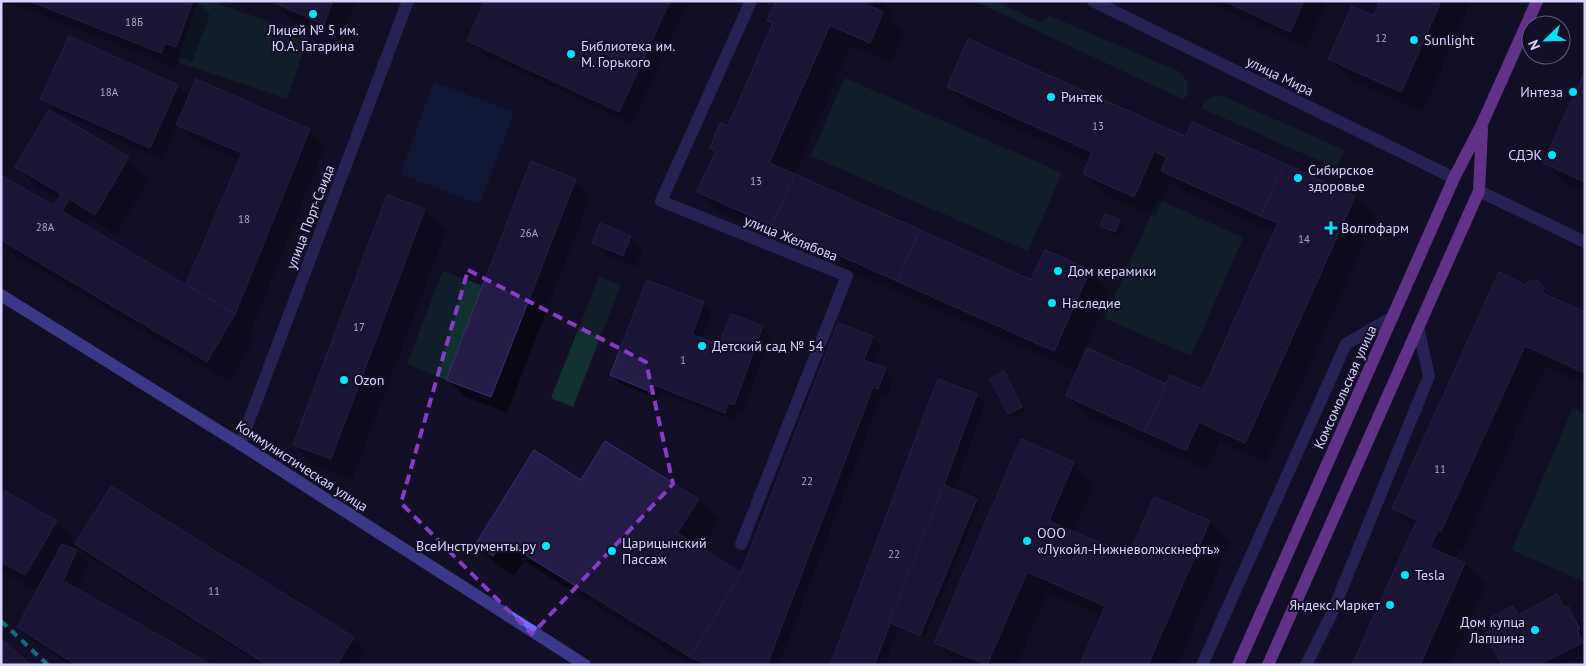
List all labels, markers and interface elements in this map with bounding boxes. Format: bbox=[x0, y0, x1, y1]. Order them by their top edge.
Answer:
marker: Лицей № 5 им. Ю.А. Гагарина bbox=[307, 8, 319, 20]
house number: 18Б bbox=[125, 15, 143, 29]
north arrow bbox=[1521, 15, 1571, 65]
place label: Лицей № 5 им. Ю.А. Гагарина bbox=[266, 21, 359, 55]
house number: 12 bbox=[1375, 31, 1387, 45]
place label: Sunlight bbox=[1424, 31, 1475, 49]
marker: Sunlight bbox=[1408, 34, 1420, 46]
place label: Библиотека им. М. Горького bbox=[581, 37, 675, 71]
text: N bbox=[1524, 37, 1544, 53]
marker: Библиотека им. М. Горького bbox=[565, 48, 577, 60]
street label: улица Мира bbox=[1243, 52, 1317, 100]
place label: Интеза bbox=[1520, 83, 1563, 101]
house number: 18А bbox=[100, 85, 119, 99]
marker: Интеза bbox=[1567, 86, 1579, 98]
place label: Ринтек bbox=[1061, 88, 1103, 106]
marker: Ринтек bbox=[1045, 91, 1057, 103]
house number: 13 bbox=[1092, 119, 1104, 133]
place label: СДЭК bbox=[1508, 146, 1542, 164]
marker: СДЭК bbox=[1546, 149, 1558, 161]
place label: Сибирское здоровье bbox=[1308, 161, 1374, 195]
street label: улица Порт-Саида bbox=[282, 162, 338, 272]
marker: Сибирское здоровье bbox=[1292, 172, 1304, 184]
house number: 13 bbox=[750, 174, 762, 188]
street label: улица Желябова bbox=[741, 211, 841, 265]
house number: 18 bbox=[238, 212, 250, 226]
place label: Волгофарм bbox=[1341, 219, 1409, 237]
house number: 28А bbox=[36, 220, 55, 234]
marker: Волгофарм bbox=[1325, 222, 1337, 234]
house number: 26А bbox=[520, 226, 539, 240]
house number: 14 bbox=[1298, 232, 1310, 246]
place label: Дом керамики bbox=[1068, 262, 1157, 280]
marker: Дом керамики bbox=[1052, 265, 1064, 277]
place label: Наследие bbox=[1062, 294, 1121, 312]
marker: Наследие bbox=[1046, 297, 1058, 309]
house number: 17 bbox=[353, 320, 365, 334]
street label: Комсомольская улица bbox=[1310, 322, 1380, 452]
place label: Детский сад № 54 bbox=[712, 337, 824, 355]
marker: Детский сад № 54 bbox=[696, 340, 708, 352]
house number: 1 bbox=[680, 353, 686, 367]
place label: Ozon bbox=[354, 371, 384, 389]
marker: Ozon bbox=[338, 374, 350, 386]
street label: Коммунистическая улица bbox=[233, 417, 372, 516]
house number: 11 bbox=[1434, 462, 1446, 476]
house number: 22 bbox=[801, 474, 813, 488]
place label: ООО «Лукойл-Нижневолжскнефть» bbox=[1037, 524, 1220, 558]
place label: Царицынский Пассаж bbox=[622, 534, 707, 568]
marker: ООО «Лукойл-Нижневолжскнефть» bbox=[1021, 535, 1033, 547]
place label: ВсеИнструменты.ру bbox=[416, 537, 536, 555]
marker: ВсеИнструменты.ру bbox=[540, 540, 552, 552]
marker: Царицынский Пассаж bbox=[606, 545, 618, 557]
house number: 22 bbox=[888, 547, 900, 561]
place label: Tesla bbox=[1415, 566, 1445, 584]
marker: Tesla bbox=[1399, 569, 1411, 581]
house number: 11 bbox=[208, 584, 220, 598]
place label: Яндекс.Маркет bbox=[1289, 596, 1380, 614]
marker: Яндекс.Маркет bbox=[1384, 599, 1396, 611]
place label: Дом купца Лапшина bbox=[1460, 613, 1525, 647]
marker: Дом купца Лапшина bbox=[1529, 624, 1541, 636]

